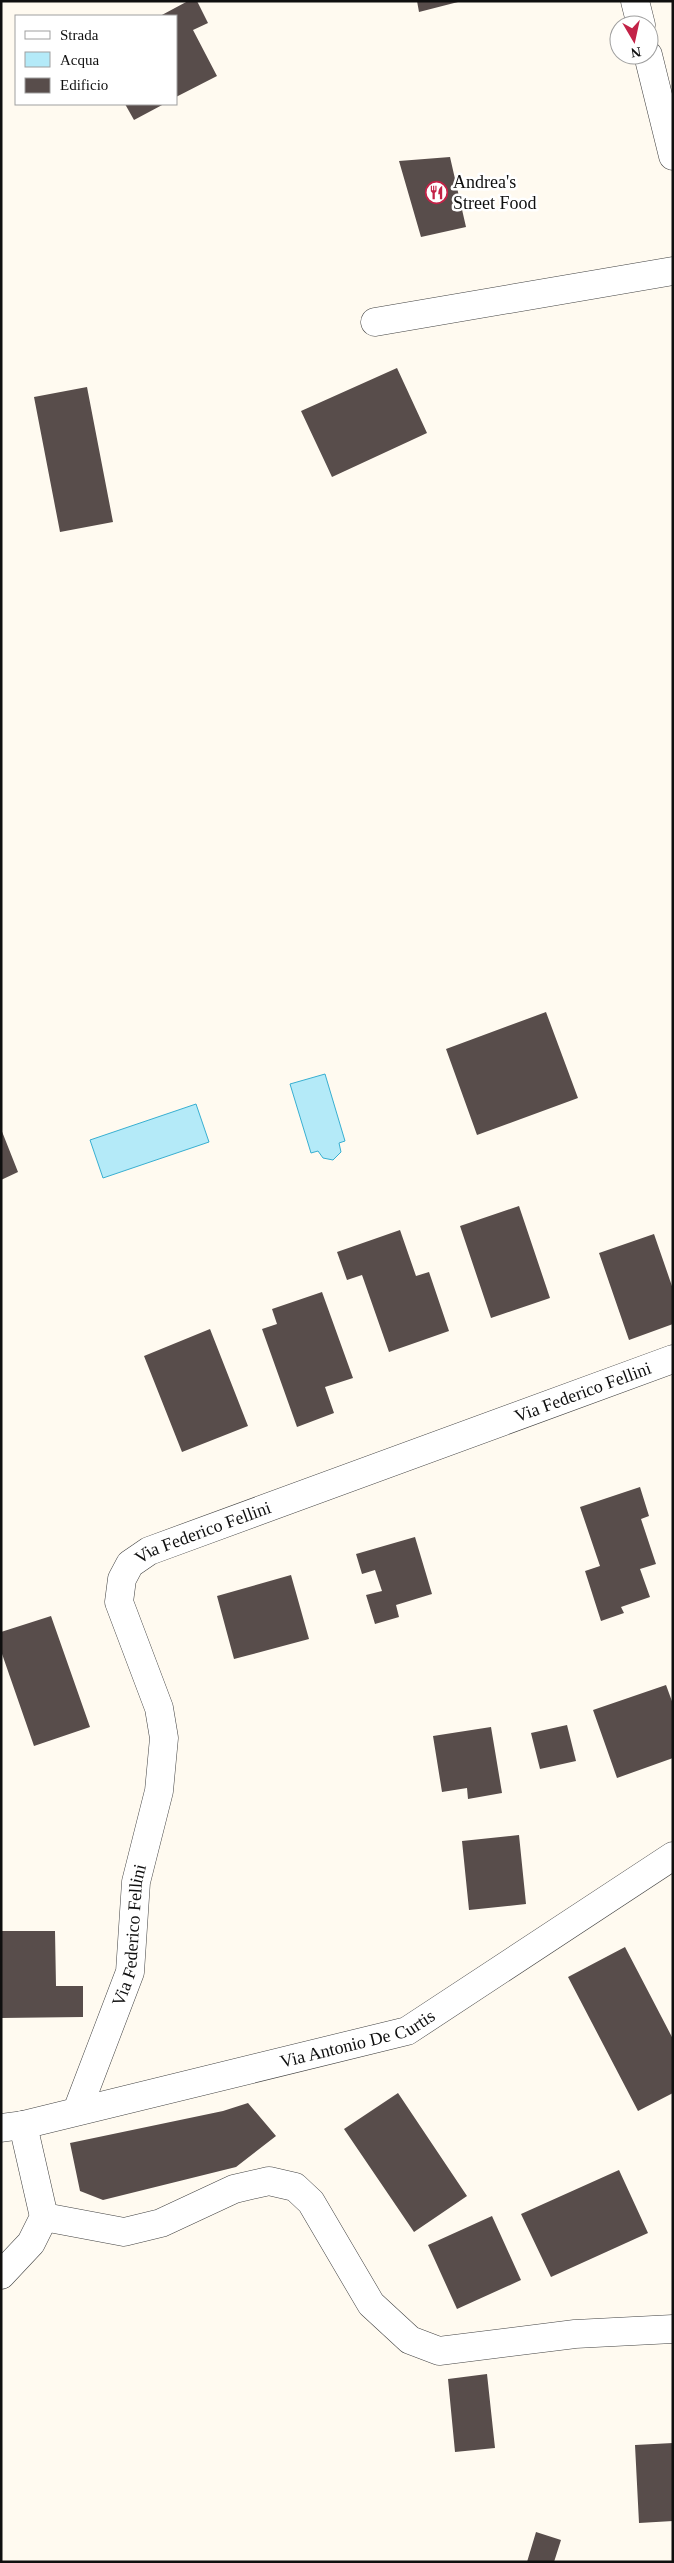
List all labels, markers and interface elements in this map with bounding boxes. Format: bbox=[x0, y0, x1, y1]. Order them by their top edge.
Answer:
legend bbox=[15, 15, 178, 105]
north arrow bbox=[609, 15, 659, 65]
text: Strada bbox=[60, 27, 99, 43]
text: N bbox=[630, 44, 642, 61]
text: Acqua bbox=[60, 52, 99, 68]
text: Edificio bbox=[60, 77, 108, 93]
place label: Andrea's Street Food bbox=[453, 172, 537, 213]
restaurant icon: Andrea's Street Food bbox=[425, 180, 449, 204]
street label: Via Federico Fellini bbox=[512, 1358, 654, 1426]
street label: Via Federico Fellini bbox=[131, 1497, 274, 1568]
street label: Via Federico Fellini bbox=[108, 1862, 150, 2009]
street label: Via Antonio De Curtis bbox=[278, 2005, 439, 2072]

